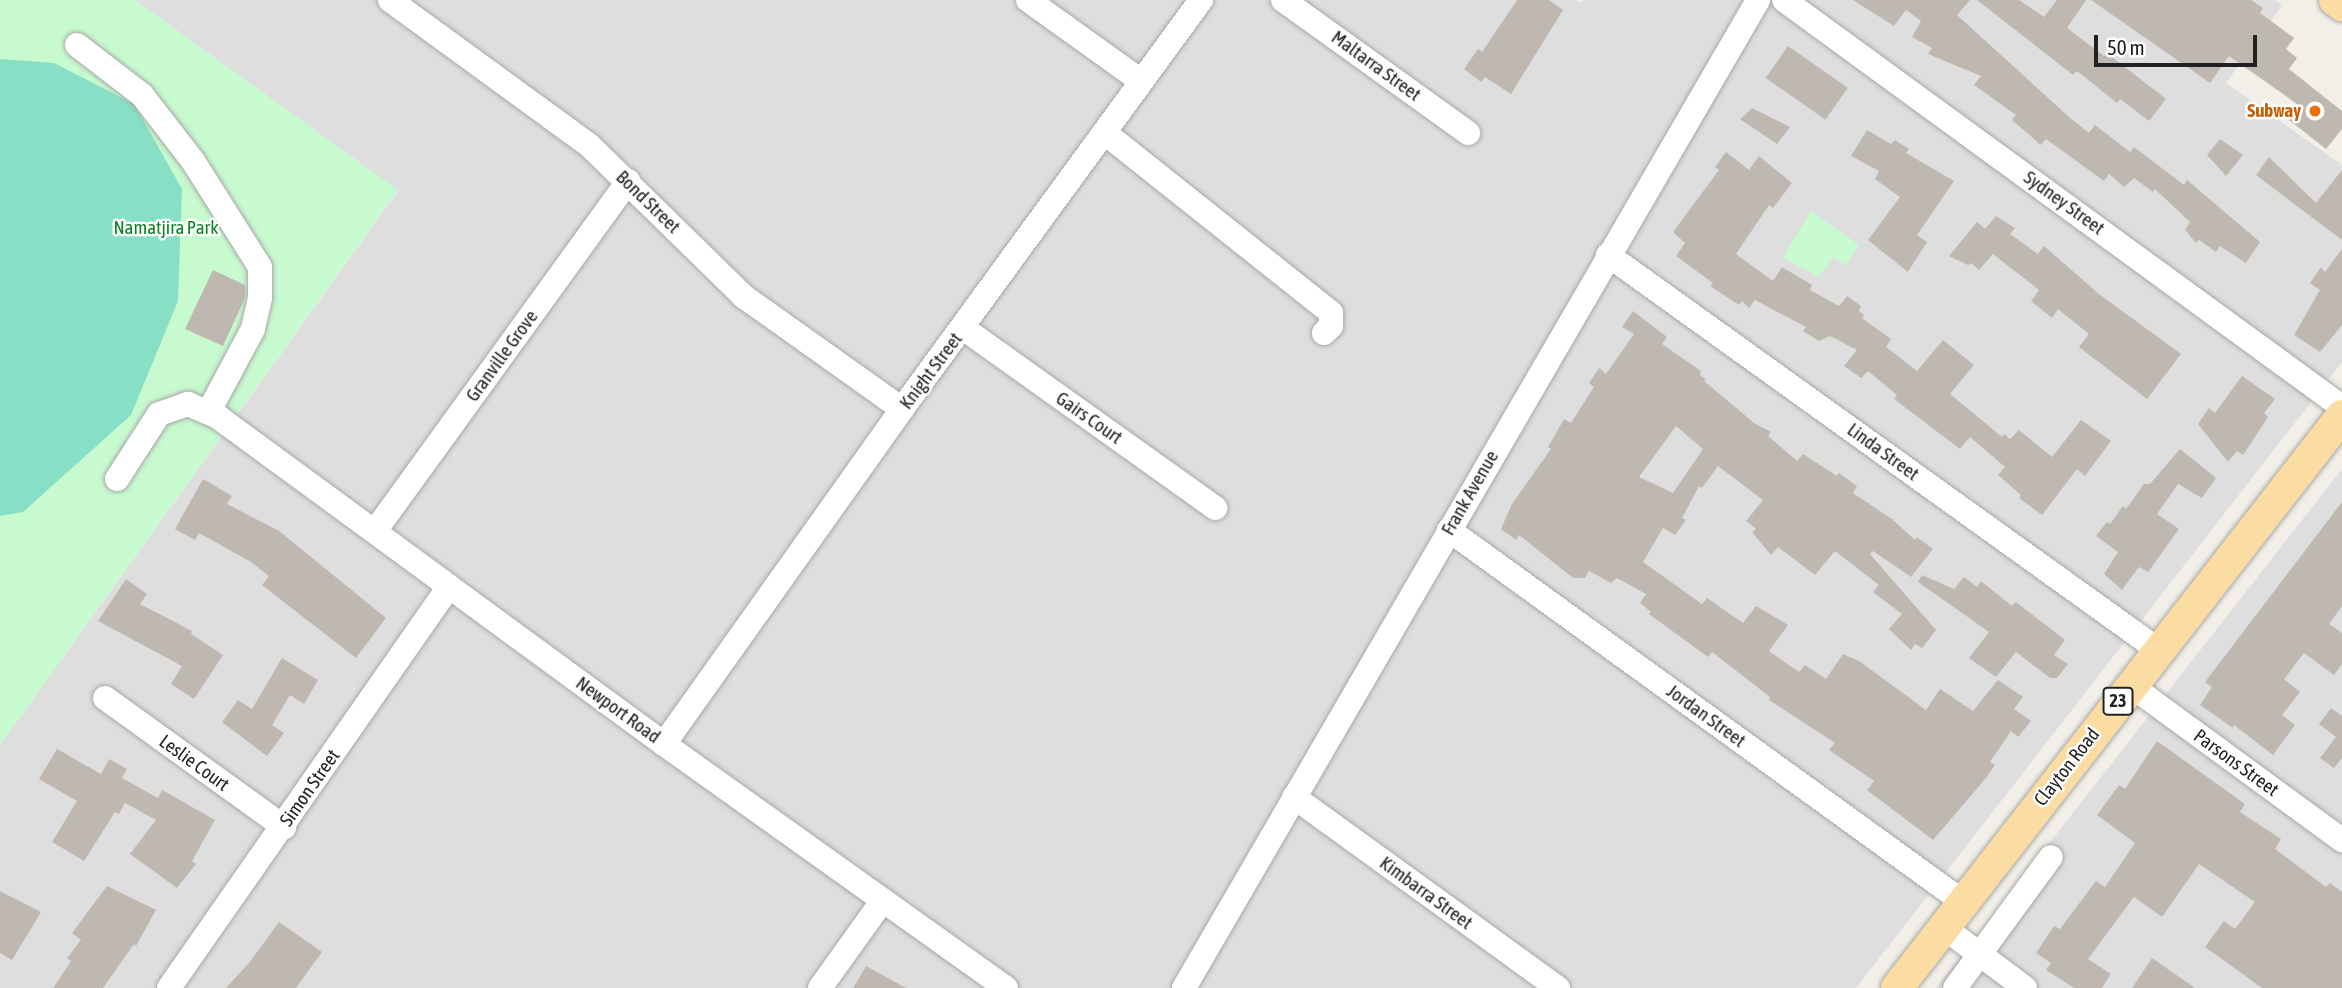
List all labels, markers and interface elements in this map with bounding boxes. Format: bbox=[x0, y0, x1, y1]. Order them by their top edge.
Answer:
scale bar bbox=[2097, 21, 2260, 65]
street label: Maltarra Street bbox=[1327, 26, 1425, 106]
text: 50 m bbox=[2107, 35, 2145, 59]
place label: Subway bbox=[2247, 100, 2301, 122]
marker: Subway bbox=[2307, 103, 2323, 119]
street label: Bond Street bbox=[611, 166, 685, 238]
street label: Sydney Street bbox=[2019, 166, 2109, 240]
park label: Namatjira Park bbox=[113, 217, 219, 239]
street label: Granville Grove bbox=[461, 306, 543, 406]
street label: Knight Street bbox=[895, 328, 967, 414]
street label: Gairs Court bbox=[1051, 387, 1127, 449]
street label: Linda Street bbox=[1843, 418, 1923, 486]
street label: Frank Avenue bbox=[1437, 447, 1503, 539]
street label: Newport Road bbox=[571, 672, 665, 748]
street label: Jordan Street bbox=[1662, 680, 1750, 752]
road number: 23 bbox=[2102, 686, 2134, 716]
street label: Clayton Road bbox=[2030, 724, 2104, 810]
street label: Parsons Street bbox=[2189, 725, 2283, 801]
street label: Leslie Court bbox=[155, 730, 233, 796]
street label: Simon Street bbox=[275, 745, 345, 831]
street label: Kimbarra Street bbox=[1375, 852, 1477, 934]

